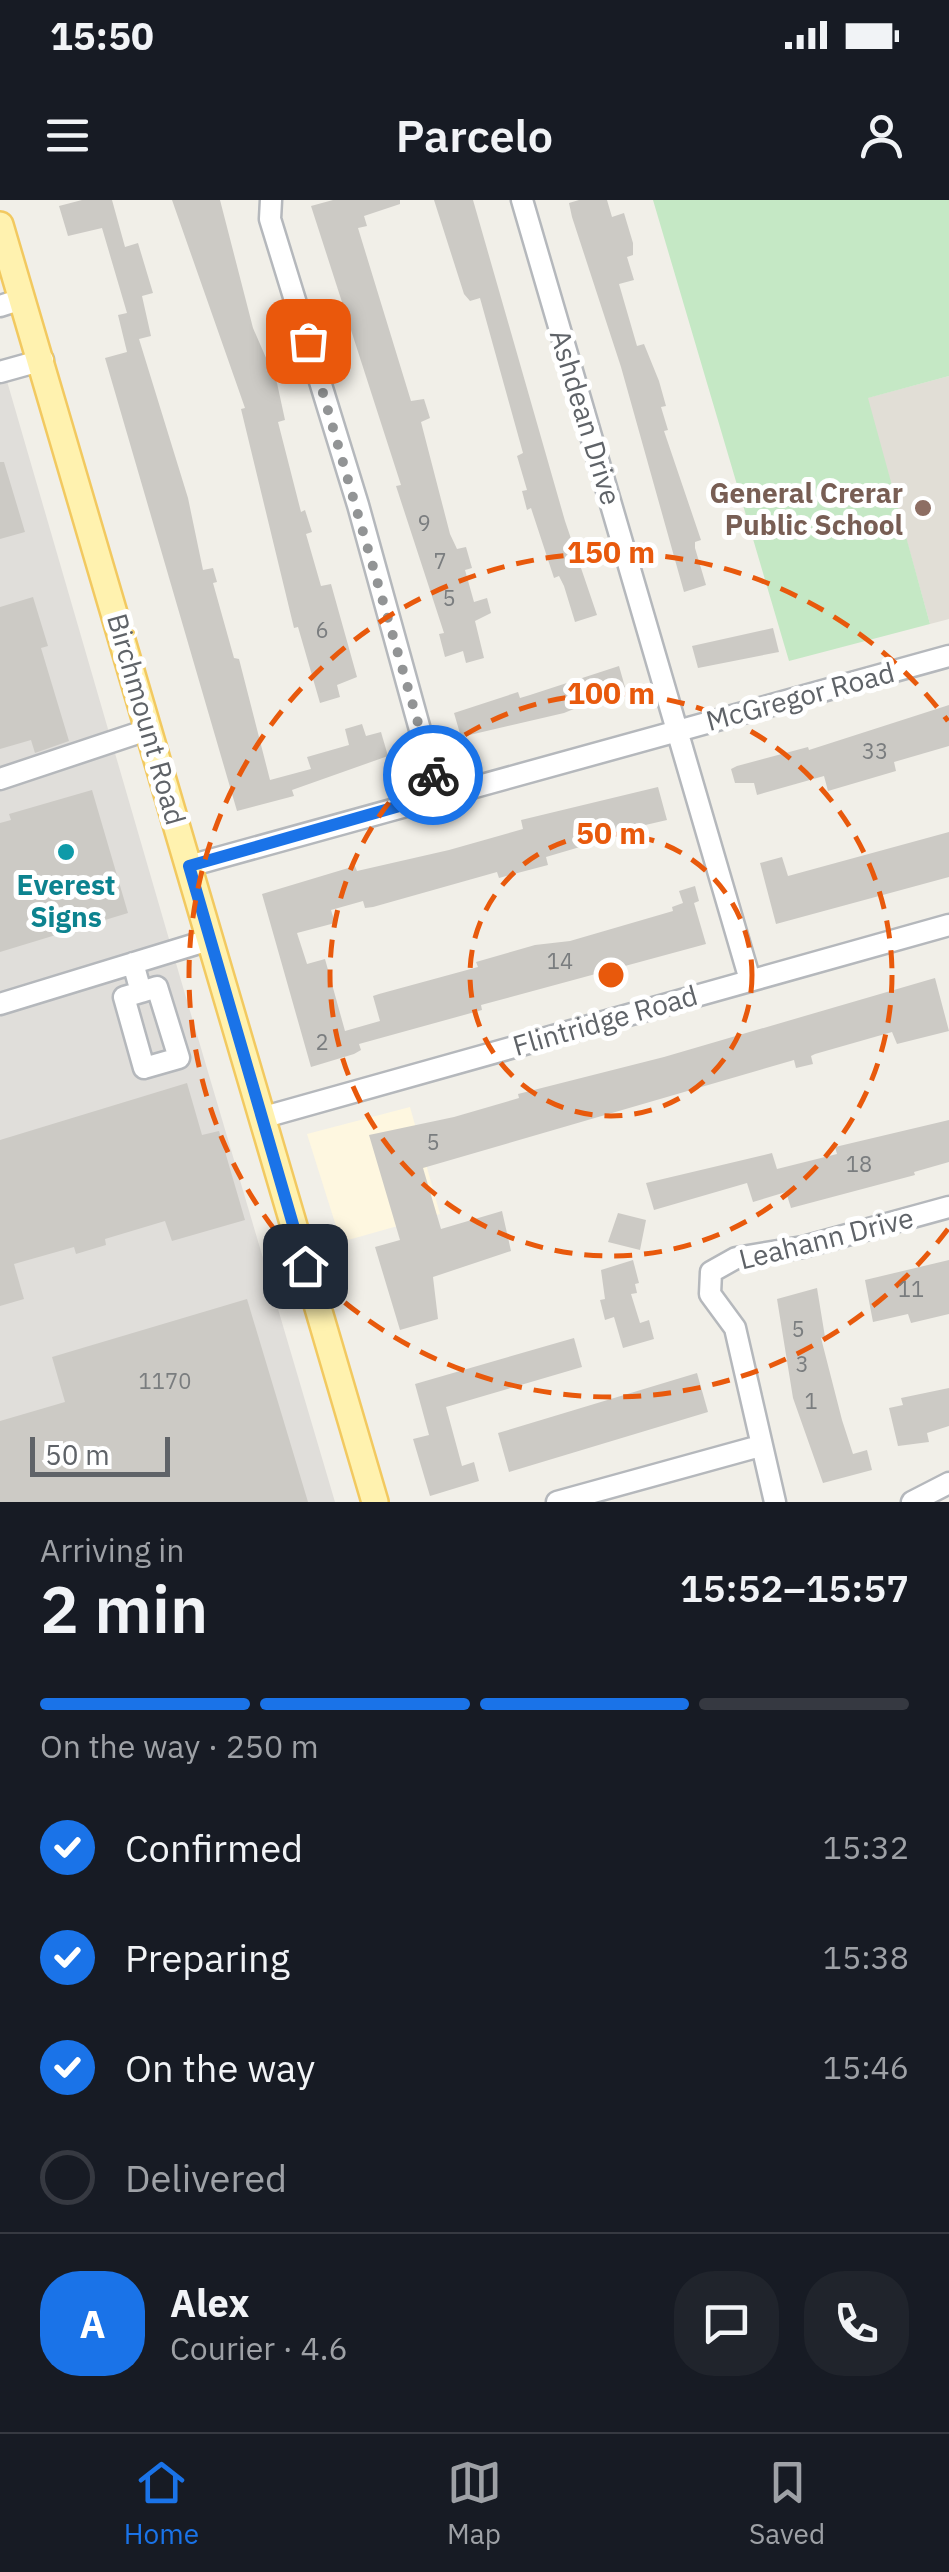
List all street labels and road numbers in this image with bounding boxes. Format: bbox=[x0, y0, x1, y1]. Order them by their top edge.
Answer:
street label: Ashdean Drive bbox=[542, 325, 630, 509]
street label: Birchmount Road bbox=[99, 609, 195, 829]
street label: McGregor Road bbox=[702, 653, 898, 739]
street label: Flintridge Road bbox=[508, 976, 702, 1064]
street label: Leahann Drive bbox=[735, 1198, 917, 1278]

